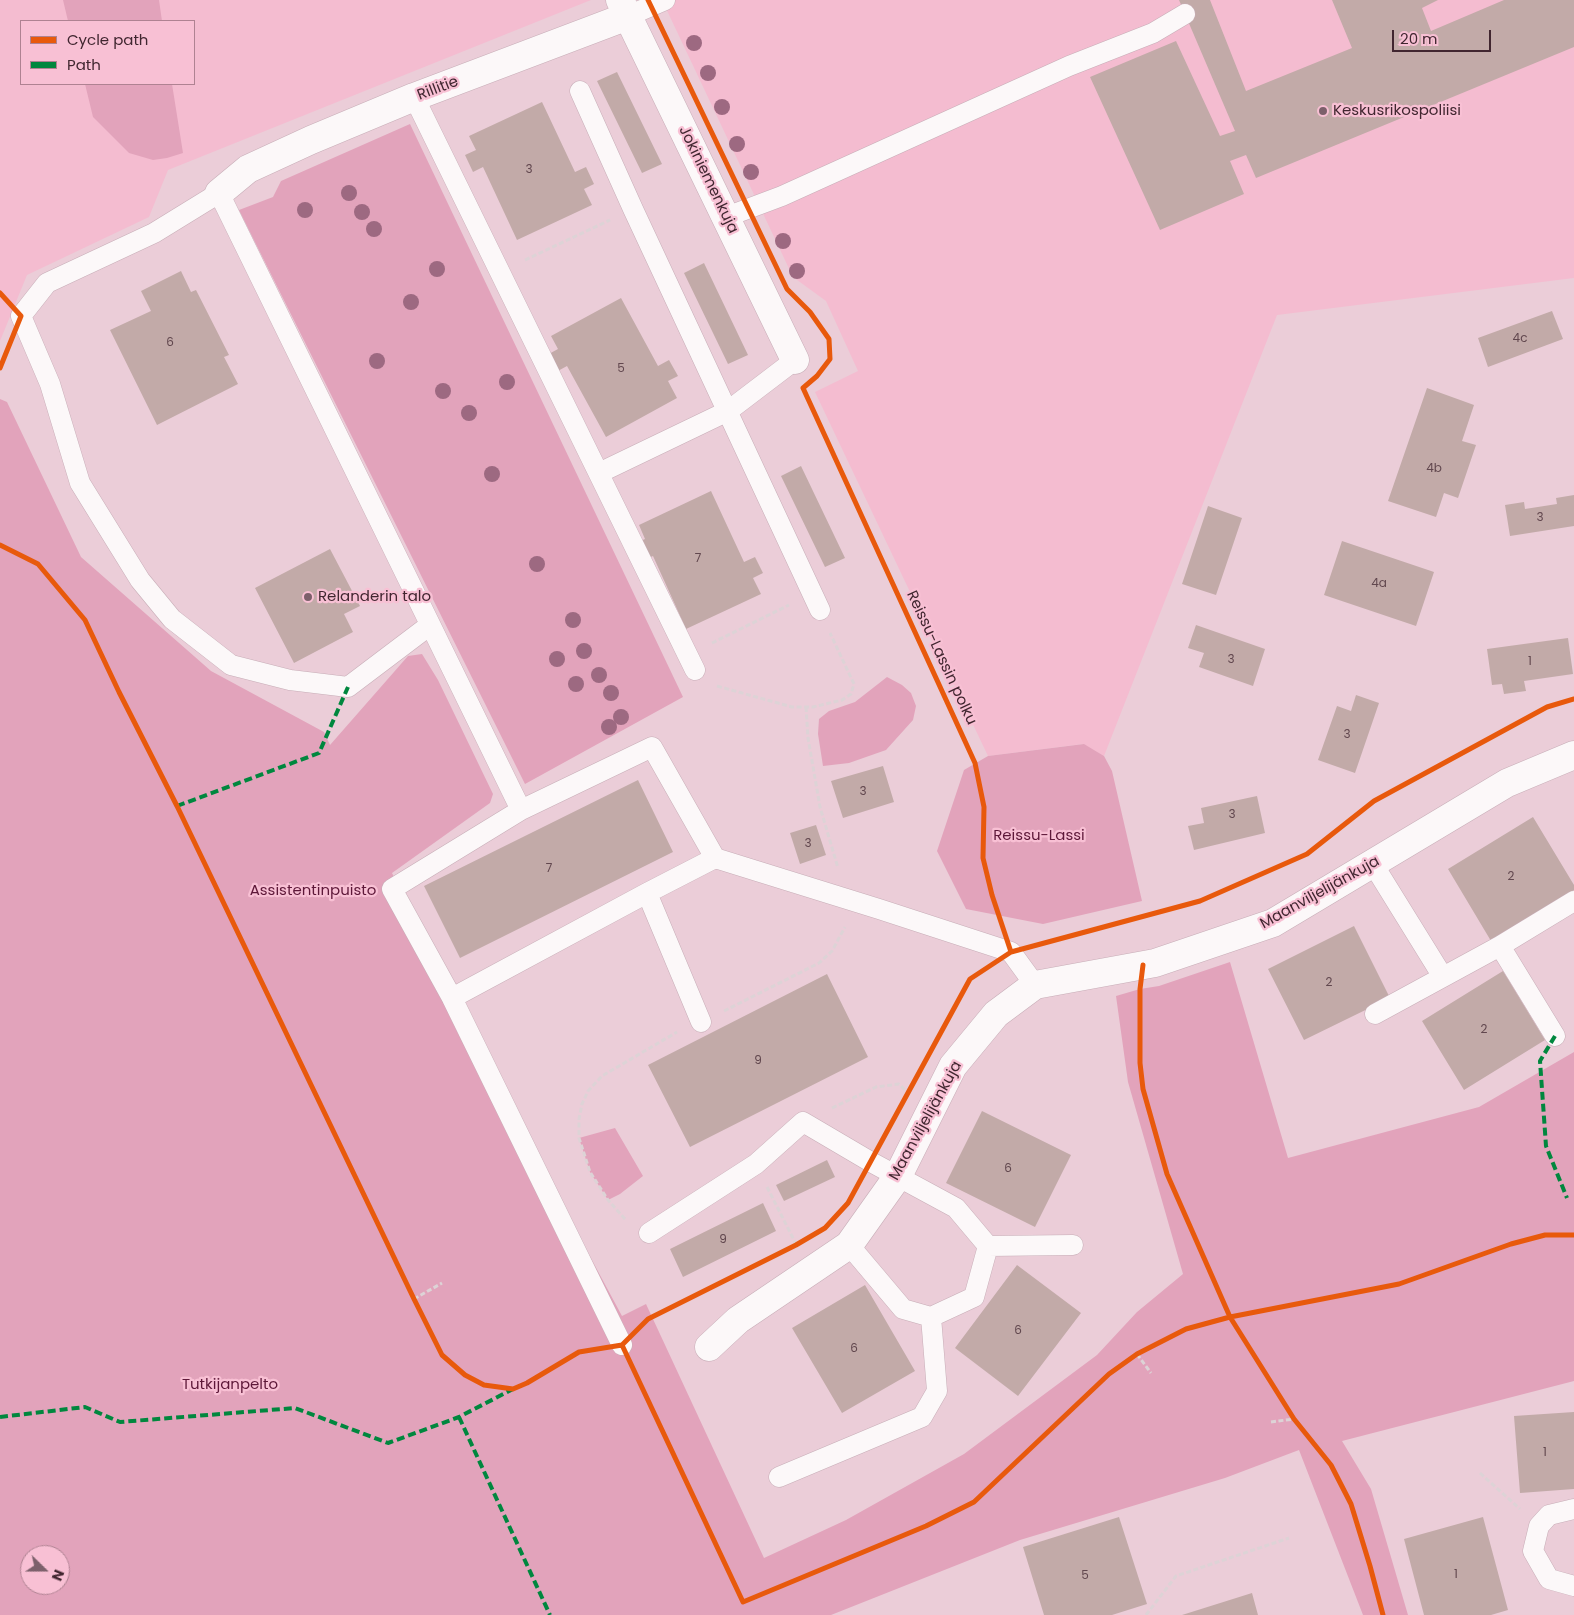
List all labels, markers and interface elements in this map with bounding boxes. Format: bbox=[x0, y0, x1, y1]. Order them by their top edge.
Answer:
legend bbox=[20, 20, 195, 85]
scale bar bbox=[1394, 20, 1493, 52]
text: 20 m bbox=[1400, 28, 1438, 49]
text: Cycle path bbox=[67, 29, 148, 50]
text: Path bbox=[67, 54, 101, 75]
street label: Rillitie bbox=[415, 73, 461, 105]
place label: Keskusrikospoliisi bbox=[1333, 102, 1461, 120]
marker: Keskusrikospoliisi bbox=[1317, 105, 1329, 117]
street label: Jokiniemenkuja bbox=[674, 123, 742, 237]
house number: 3 bbox=[525, 163, 533, 177]
house number: 4c bbox=[1513, 332, 1527, 346]
house number: 6 bbox=[166, 336, 174, 350]
house number: 5 bbox=[617, 362, 625, 376]
house number: 4b bbox=[1426, 462, 1442, 476]
house number: 3 bbox=[1536, 511, 1544, 525]
house number: 7 bbox=[695, 552, 701, 566]
house number: 4a bbox=[1371, 577, 1387, 591]
place label: Relanderin talo bbox=[318, 588, 431, 606]
street label: Reissu-Lassin polku bbox=[902, 588, 980, 728]
marker: Relanderin talo bbox=[302, 591, 314, 603]
house number: 3 bbox=[1227, 653, 1235, 667]
house number: 1 bbox=[1528, 655, 1532, 669]
house number: 3 bbox=[1343, 728, 1351, 742]
house number: 3 bbox=[859, 785, 867, 799]
house number: 3 bbox=[1228, 808, 1236, 822]
park label: Reissu-Lassi bbox=[993, 827, 1085, 845]
house number: 3 bbox=[804, 837, 812, 851]
street label: Maanviljelijänkuja bbox=[1257, 853, 1383, 933]
house number: 7 bbox=[546, 862, 552, 876]
house number: 2 bbox=[1508, 870, 1514, 884]
park label: Assistentinpuisto bbox=[250, 882, 376, 900]
house number: 2 bbox=[1326, 976, 1332, 990]
house number: 2 bbox=[1481, 1023, 1487, 1037]
house number: 9 bbox=[754, 1054, 762, 1068]
street label: Maanviljelijänkuja bbox=[886, 1058, 966, 1184]
house number: 6 bbox=[1004, 1162, 1012, 1176]
house number: 9 bbox=[719, 1233, 727, 1247]
house number: 6 bbox=[1014, 1324, 1022, 1338]
house number: 6 bbox=[850, 1342, 858, 1356]
park label: Tutkijanpelto bbox=[182, 1376, 278, 1394]
house number: 1 bbox=[1543, 1446, 1547, 1460]
north arrow bbox=[20, 1545, 70, 1595]
text: N bbox=[47, 1567, 69, 1584]
house number: 1 bbox=[1454, 1568, 1458, 1582]
house number: 5 bbox=[1081, 1569, 1089, 1583]

